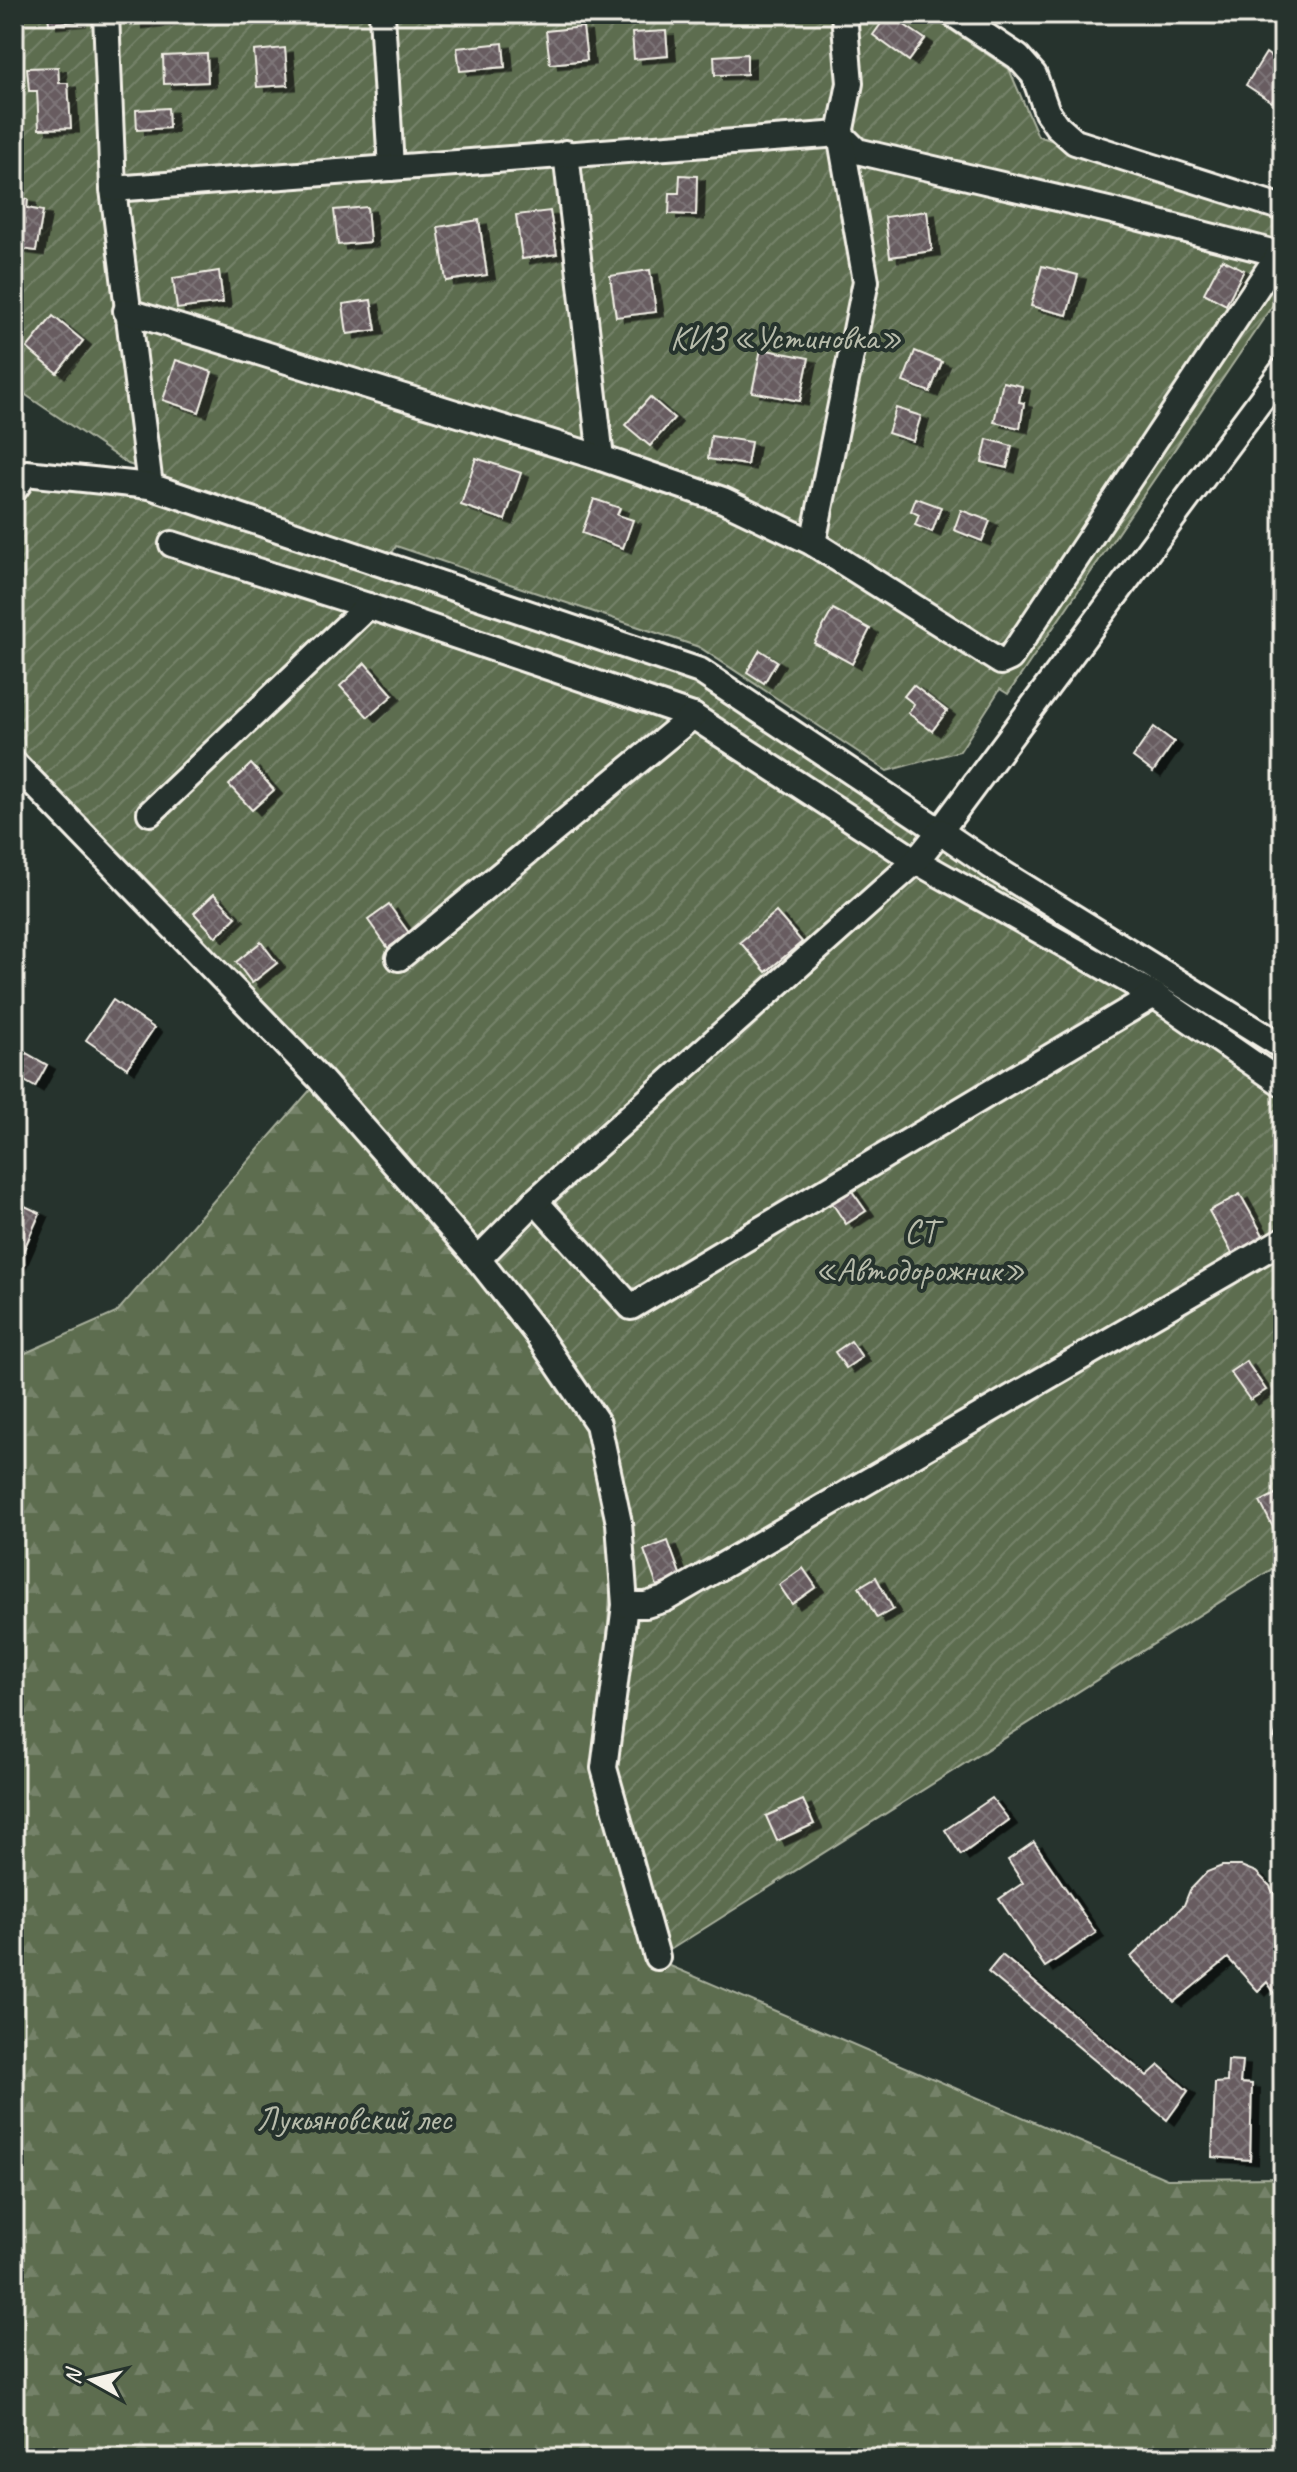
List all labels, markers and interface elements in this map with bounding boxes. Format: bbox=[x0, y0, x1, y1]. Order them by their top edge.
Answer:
park label: КИЗ «Устиновка» bbox=[670, 316, 902, 359]
park label: СТ «Автодорожник» bbox=[815, 1209, 1025, 1291]
park label: Лукьяновский лес bbox=[256, 2097, 454, 2140]
north arrow bbox=[52, 2340, 132, 2420]
text: N bbox=[58, 2365, 88, 2386]

